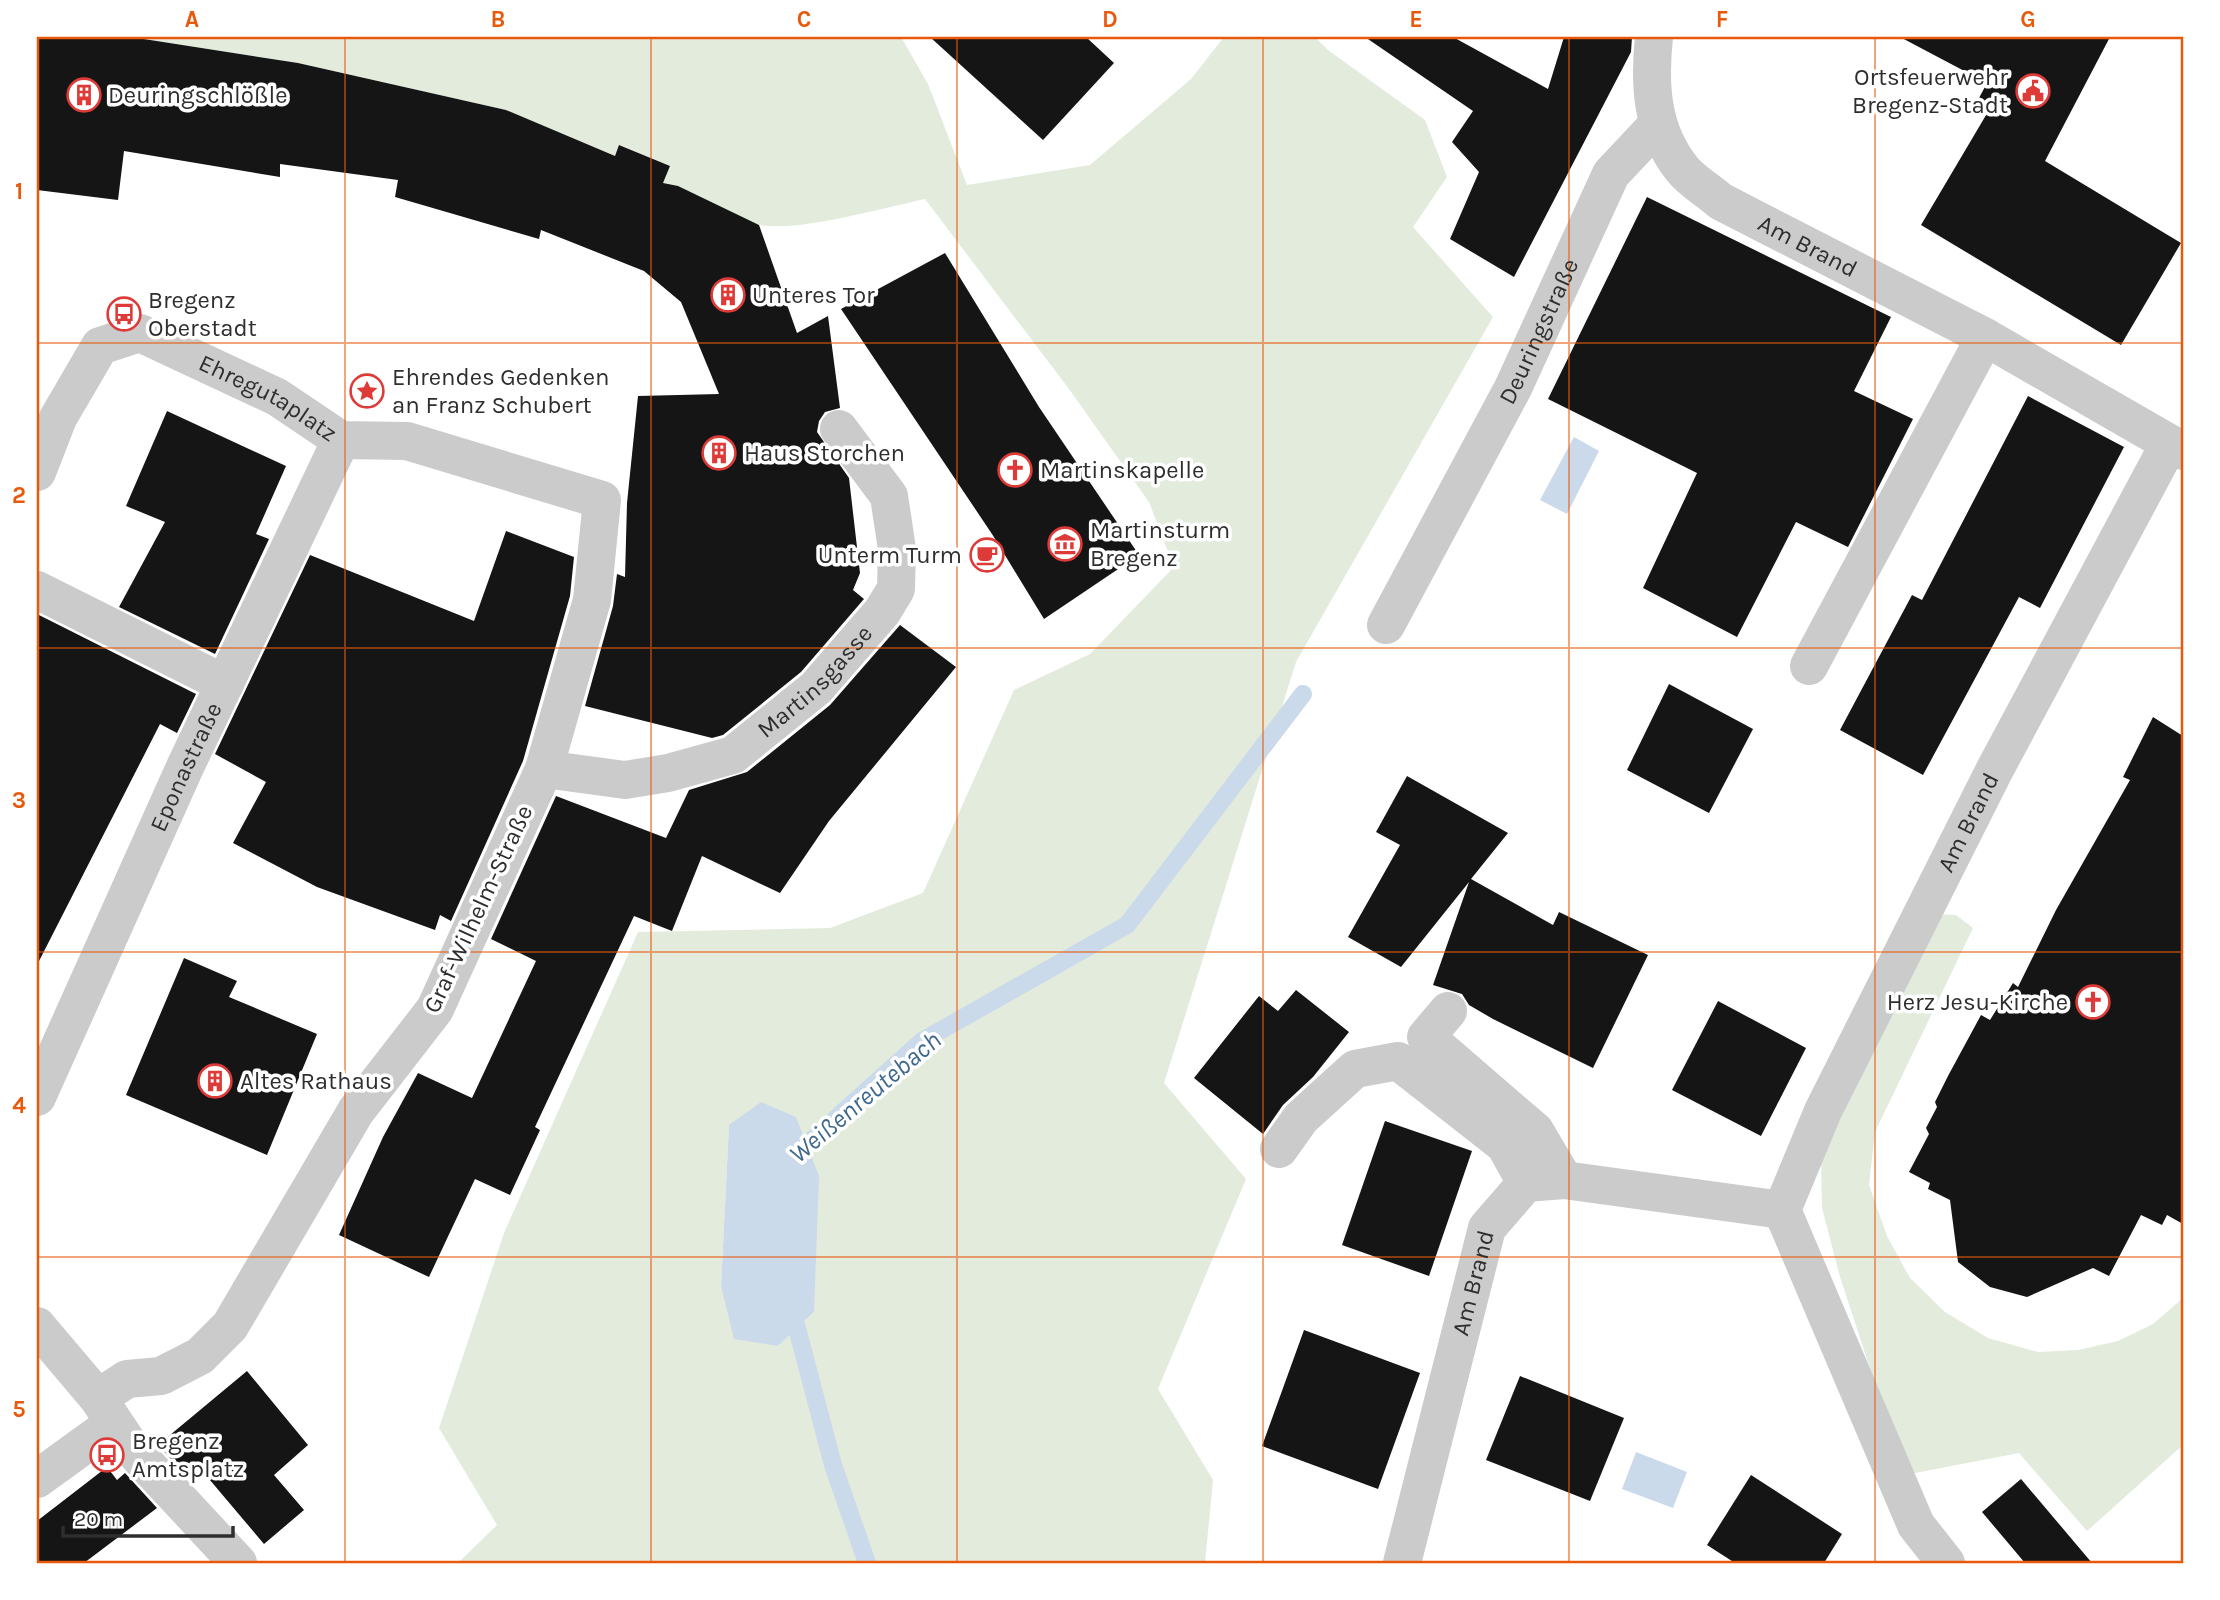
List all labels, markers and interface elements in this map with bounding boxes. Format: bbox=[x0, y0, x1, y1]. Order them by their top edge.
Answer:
text: A bbox=[185, 6, 199, 33]
text: B bbox=[491, 6, 505, 33]
text: C bbox=[797, 6, 811, 33]
text: D bbox=[1102, 6, 1118, 33]
text: E bbox=[1409, 6, 1423, 33]
text: F bbox=[1716, 6, 1728, 33]
text: G bbox=[2020, 6, 2036, 33]
place label: Ortsfeuerwehr Bregenz-Stadt bbox=[1852, 63, 2008, 119]
public building icon: Ortsfeuerwehr Bregenz-Stadt bbox=[2014, 72, 2052, 110]
building icon: Deuringschlößle bbox=[65, 76, 103, 114]
place label: Deuringschlößle bbox=[108, 81, 288, 109]
text: 1 bbox=[15, 178, 23, 205]
street label: Am Brand bbox=[1754, 209, 1862, 283]
street label: Deuringstraße bbox=[1493, 254, 1584, 409]
building icon: Unteres Tor bbox=[709, 276, 747, 314]
place label: Unteres Tor bbox=[752, 281, 875, 309]
place label: Bregenz Oberstadt bbox=[148, 286, 257, 342]
bus stop icon: Bregenz Oberstadt bbox=[105, 295, 143, 333]
street label: Ehregutaplatz bbox=[195, 349, 342, 447]
place label: Ehrendes Gedenken an Franz Schubert bbox=[392, 363, 609, 419]
place icon: Ehrendes Gedenken an Franz Schubert bbox=[348, 372, 386, 410]
building icon: Haus Storchen bbox=[700, 434, 738, 472]
place label: Haus Storchen bbox=[744, 439, 905, 467]
church icon: Martinskapelle bbox=[996, 451, 1034, 489]
place label: Martinskapelle bbox=[1040, 456, 1204, 484]
text: 2 bbox=[12, 482, 26, 509]
place label: Martinsturm Bregenz bbox=[1090, 516, 1230, 572]
museum icon: Martinsturm Bregenz bbox=[1046, 525, 1084, 563]
cafe icon: Unterm Turm bbox=[968, 536, 1006, 574]
place label: Unterm Turm bbox=[818, 541, 962, 569]
street label: Martinsgasse bbox=[752, 620, 878, 744]
street label: Eponastraße bbox=[144, 698, 228, 836]
street label: Am Brand bbox=[1932, 768, 2005, 877]
text: 3 bbox=[12, 787, 26, 814]
street label: Graf-Wilhelm-Straße bbox=[418, 801, 538, 1017]
church icon: Herz Jesu-Kirche bbox=[2074, 983, 2112, 1021]
place label: Herz Jesu-Kirche bbox=[1887, 988, 2068, 1016]
water label: Weißenreutebach bbox=[783, 1024, 947, 1170]
building icon: Altes Rathaus bbox=[196, 1062, 234, 1100]
place label: Altes Rathaus bbox=[240, 1067, 392, 1095]
text: 4 bbox=[12, 1092, 26, 1119]
street label: Am Brand bbox=[1446, 1227, 1500, 1338]
text: 5 bbox=[12, 1396, 26, 1423]
place label: Bregenz Amtsplatz bbox=[132, 1427, 244, 1483]
bus stop icon: Bregenz Amtsplatz bbox=[88, 1436, 126, 1474]
scale bar bbox=[63, 1495, 233, 1539]
text: 20 m bbox=[74, 1507, 123, 1531]

